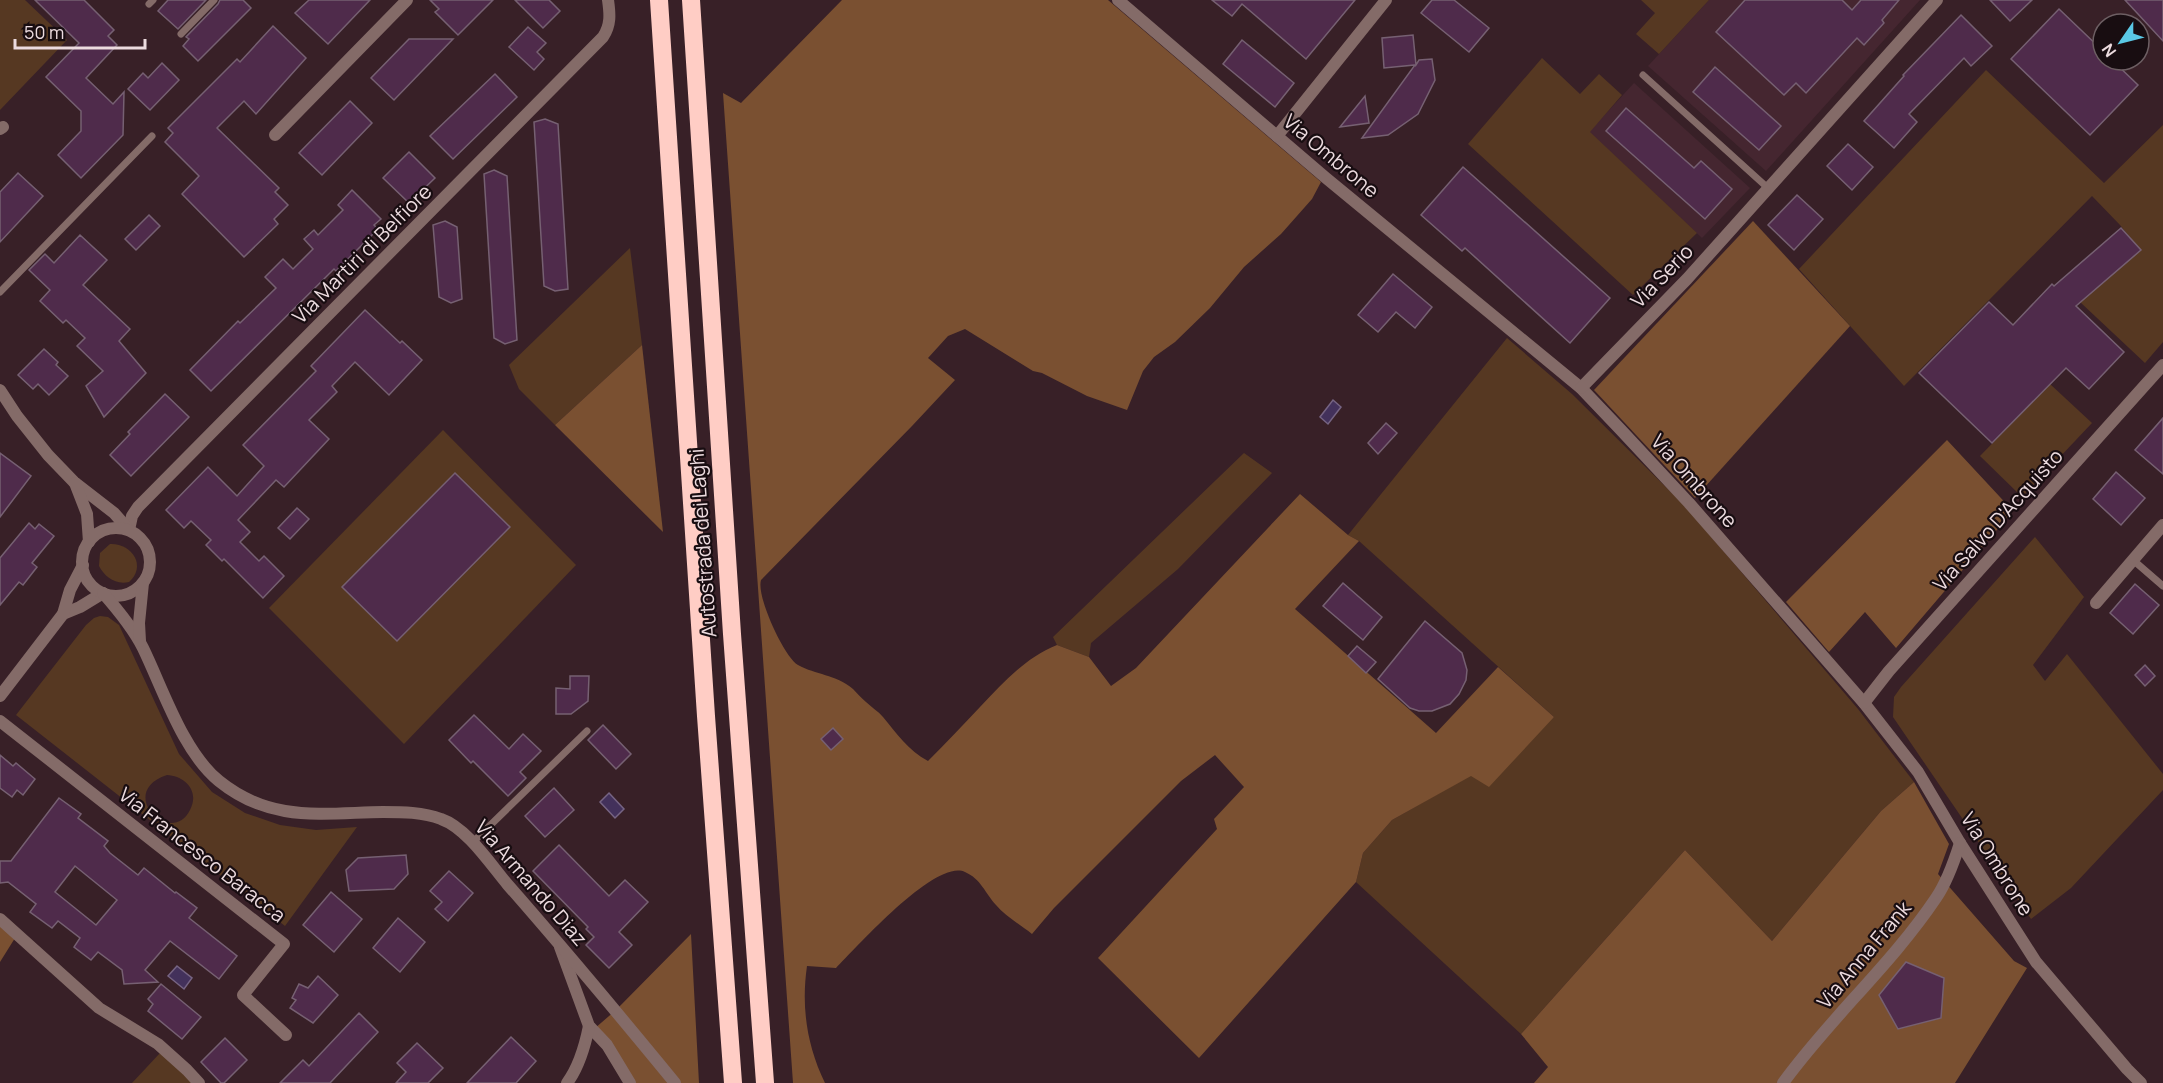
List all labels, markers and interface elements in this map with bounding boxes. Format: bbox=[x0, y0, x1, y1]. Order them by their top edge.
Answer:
scale bar bbox=[15, 12, 146, 50]
north arrow bbox=[2091, 12, 2151, 72]
text: 50 m bbox=[24, 20, 64, 44]
text: N bbox=[2096, 40, 2121, 62]
street label: Via Ombrone bbox=[1278, 108, 1385, 204]
street label: Via Martiri di Belfiore bbox=[286, 178, 437, 329]
street label: Via Serio bbox=[1624, 238, 1699, 314]
street label: Via Ombrone bbox=[1645, 428, 1744, 533]
street label: Via Salvo D'Acquisto bbox=[1927, 443, 2069, 597]
street label: Autostrada dei Laghi bbox=[682, 448, 723, 638]
street label: Via Francesco Baracca bbox=[113, 781, 291, 928]
street label: Via Ombrone bbox=[1955, 807, 2040, 921]
street label: Via Armando Diaz bbox=[469, 814, 594, 951]
street label: Via Anna Frank bbox=[1811, 894, 1917, 1014]

